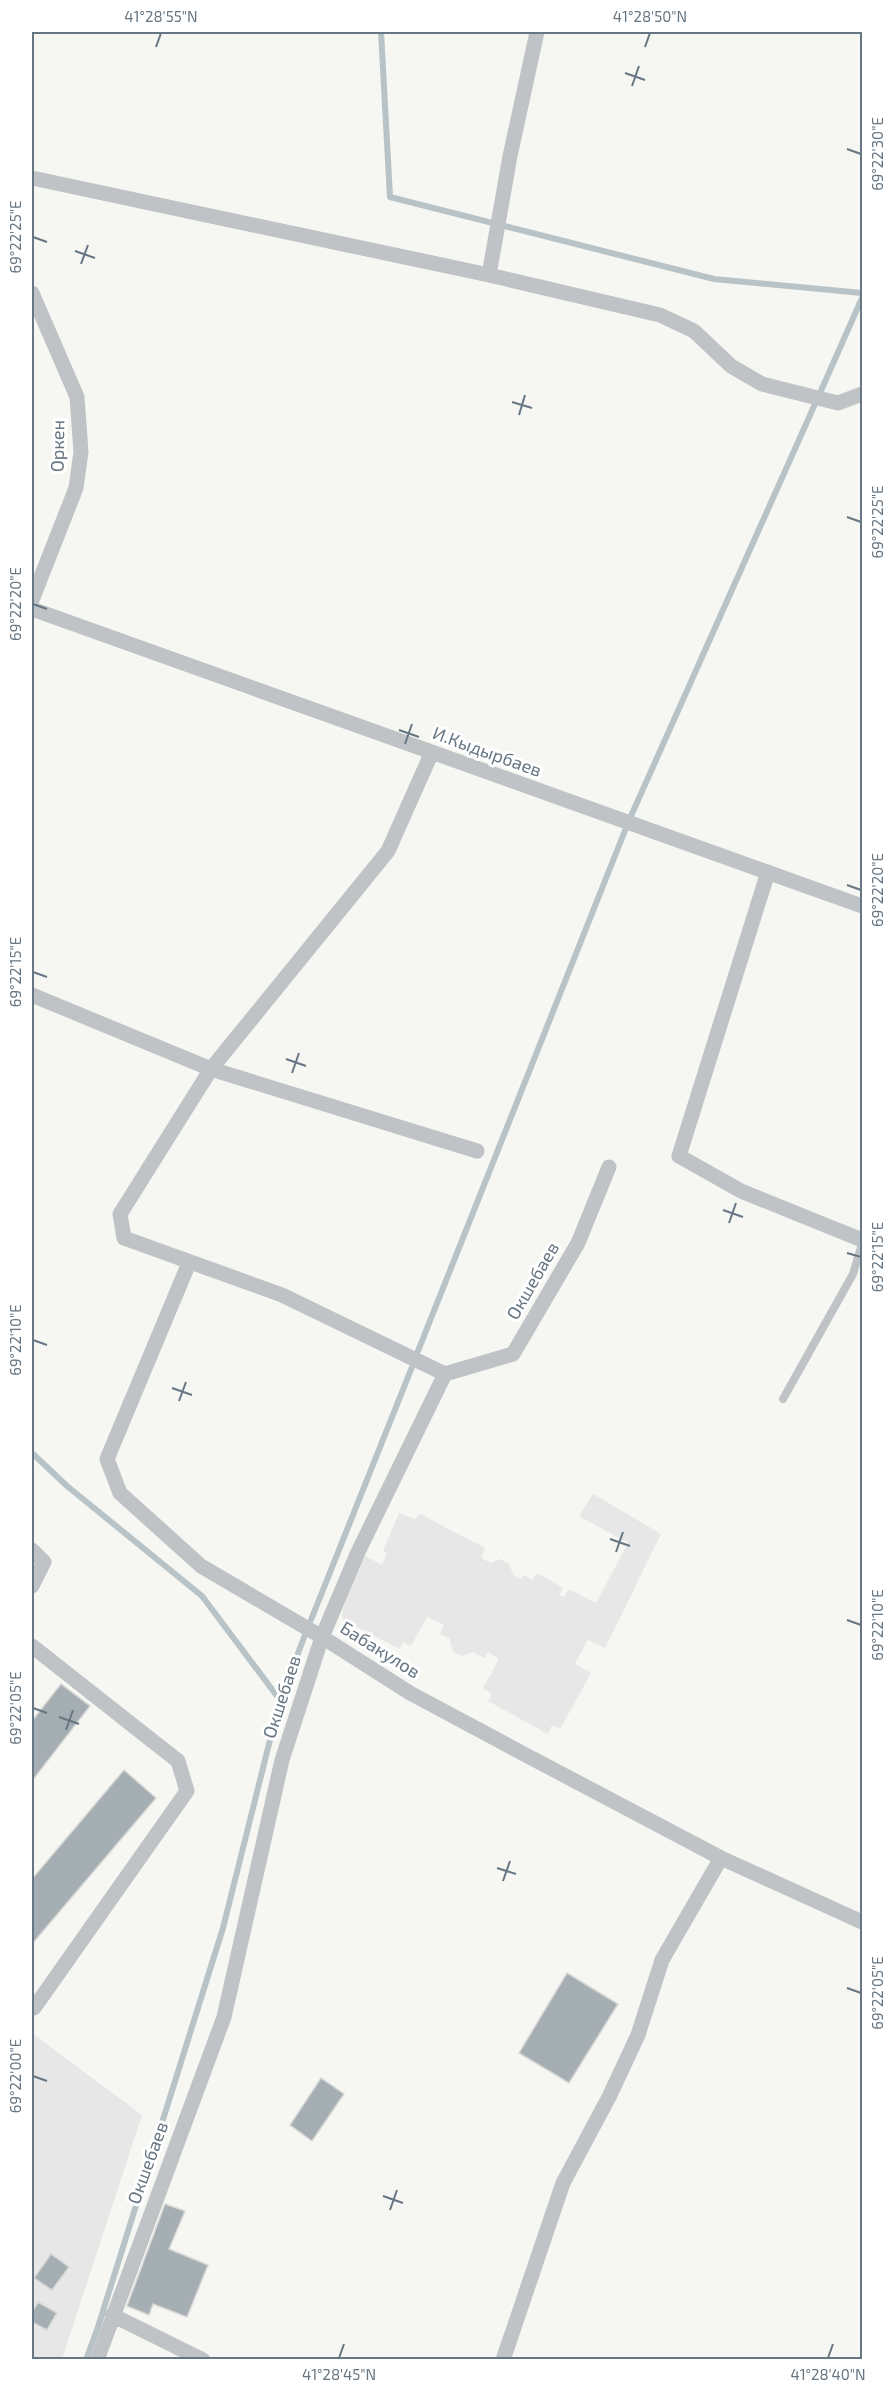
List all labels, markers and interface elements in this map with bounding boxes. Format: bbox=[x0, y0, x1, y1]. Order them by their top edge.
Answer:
text: 41°28'55"N bbox=[124, 7, 198, 25]
text: 41°28'50"N bbox=[613, 7, 687, 25]
text: 69°22'30"E bbox=[868, 117, 886, 191]
text: 69°22'25"E bbox=[6, 201, 24, 273]
street label: Оркен bbox=[46, 420, 68, 472]
text: 69°22'25"E bbox=[868, 486, 886, 558]
text: 69°22'20"E bbox=[6, 567, 24, 641]
street label: И.Кыдырбаев bbox=[430, 721, 545, 781]
text: 69°22'20"E bbox=[868, 853, 886, 927]
text: 69°22'15"E bbox=[6, 937, 24, 1007]
text: 69°22'15"E bbox=[868, 1222, 886, 1292]
street label: Окшебаев bbox=[501, 1238, 563, 1323]
text: 69°22'10"E bbox=[6, 1304, 24, 1376]
text: 69°22'10"E bbox=[868, 1589, 886, 1661]
street label: Бабакулов bbox=[337, 1616, 425, 1682]
street label: Окшебаев bbox=[257, 1652, 305, 1741]
text: 69°22'05"E bbox=[6, 1671, 24, 1745]
text: 69°22'05"E bbox=[868, 1956, 886, 2030]
text: 69°22'00"E bbox=[6, 2039, 24, 2113]
street label: Окшебаев bbox=[122, 2119, 172, 2207]
text: 41°28'45"N bbox=[302, 2365, 376, 2383]
text: 41°28'40"N bbox=[790, 2365, 866, 2383]

